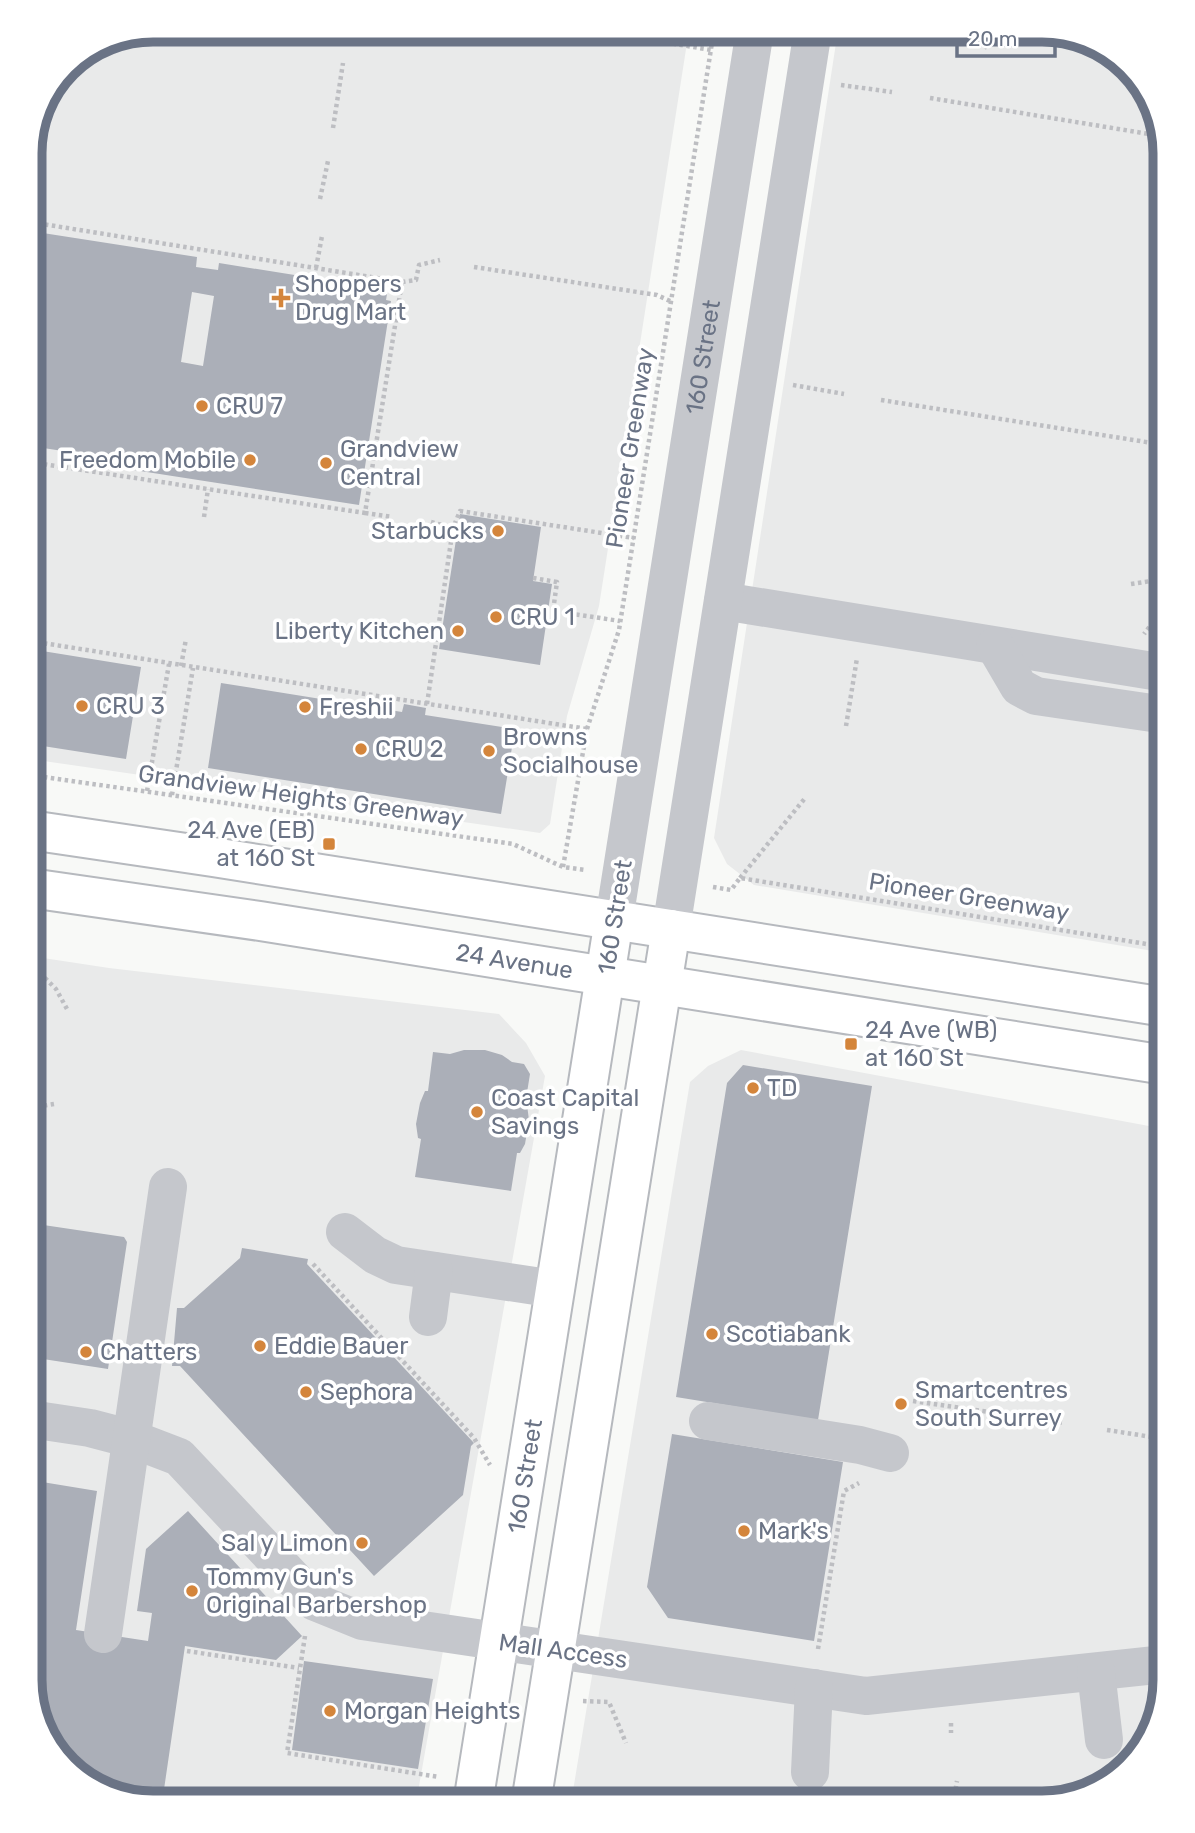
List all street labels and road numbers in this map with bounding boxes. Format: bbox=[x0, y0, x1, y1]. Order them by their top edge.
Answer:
street label: 160 Street bbox=[680, 298, 726, 416]
street label: Pioneer Greenway bbox=[600, 346, 660, 550]
street label: Grandview Heights Greenway bbox=[136, 759, 466, 833]
street label: 160 Street bbox=[592, 858, 638, 976]
street label: Pioneer Greenway bbox=[867, 867, 1071, 927]
street label: 24 Avenue bbox=[454, 938, 575, 985]
street label: 160 Street bbox=[502, 1417, 548, 1535]
street label: Mall Access bbox=[497, 1628, 629, 1674]

